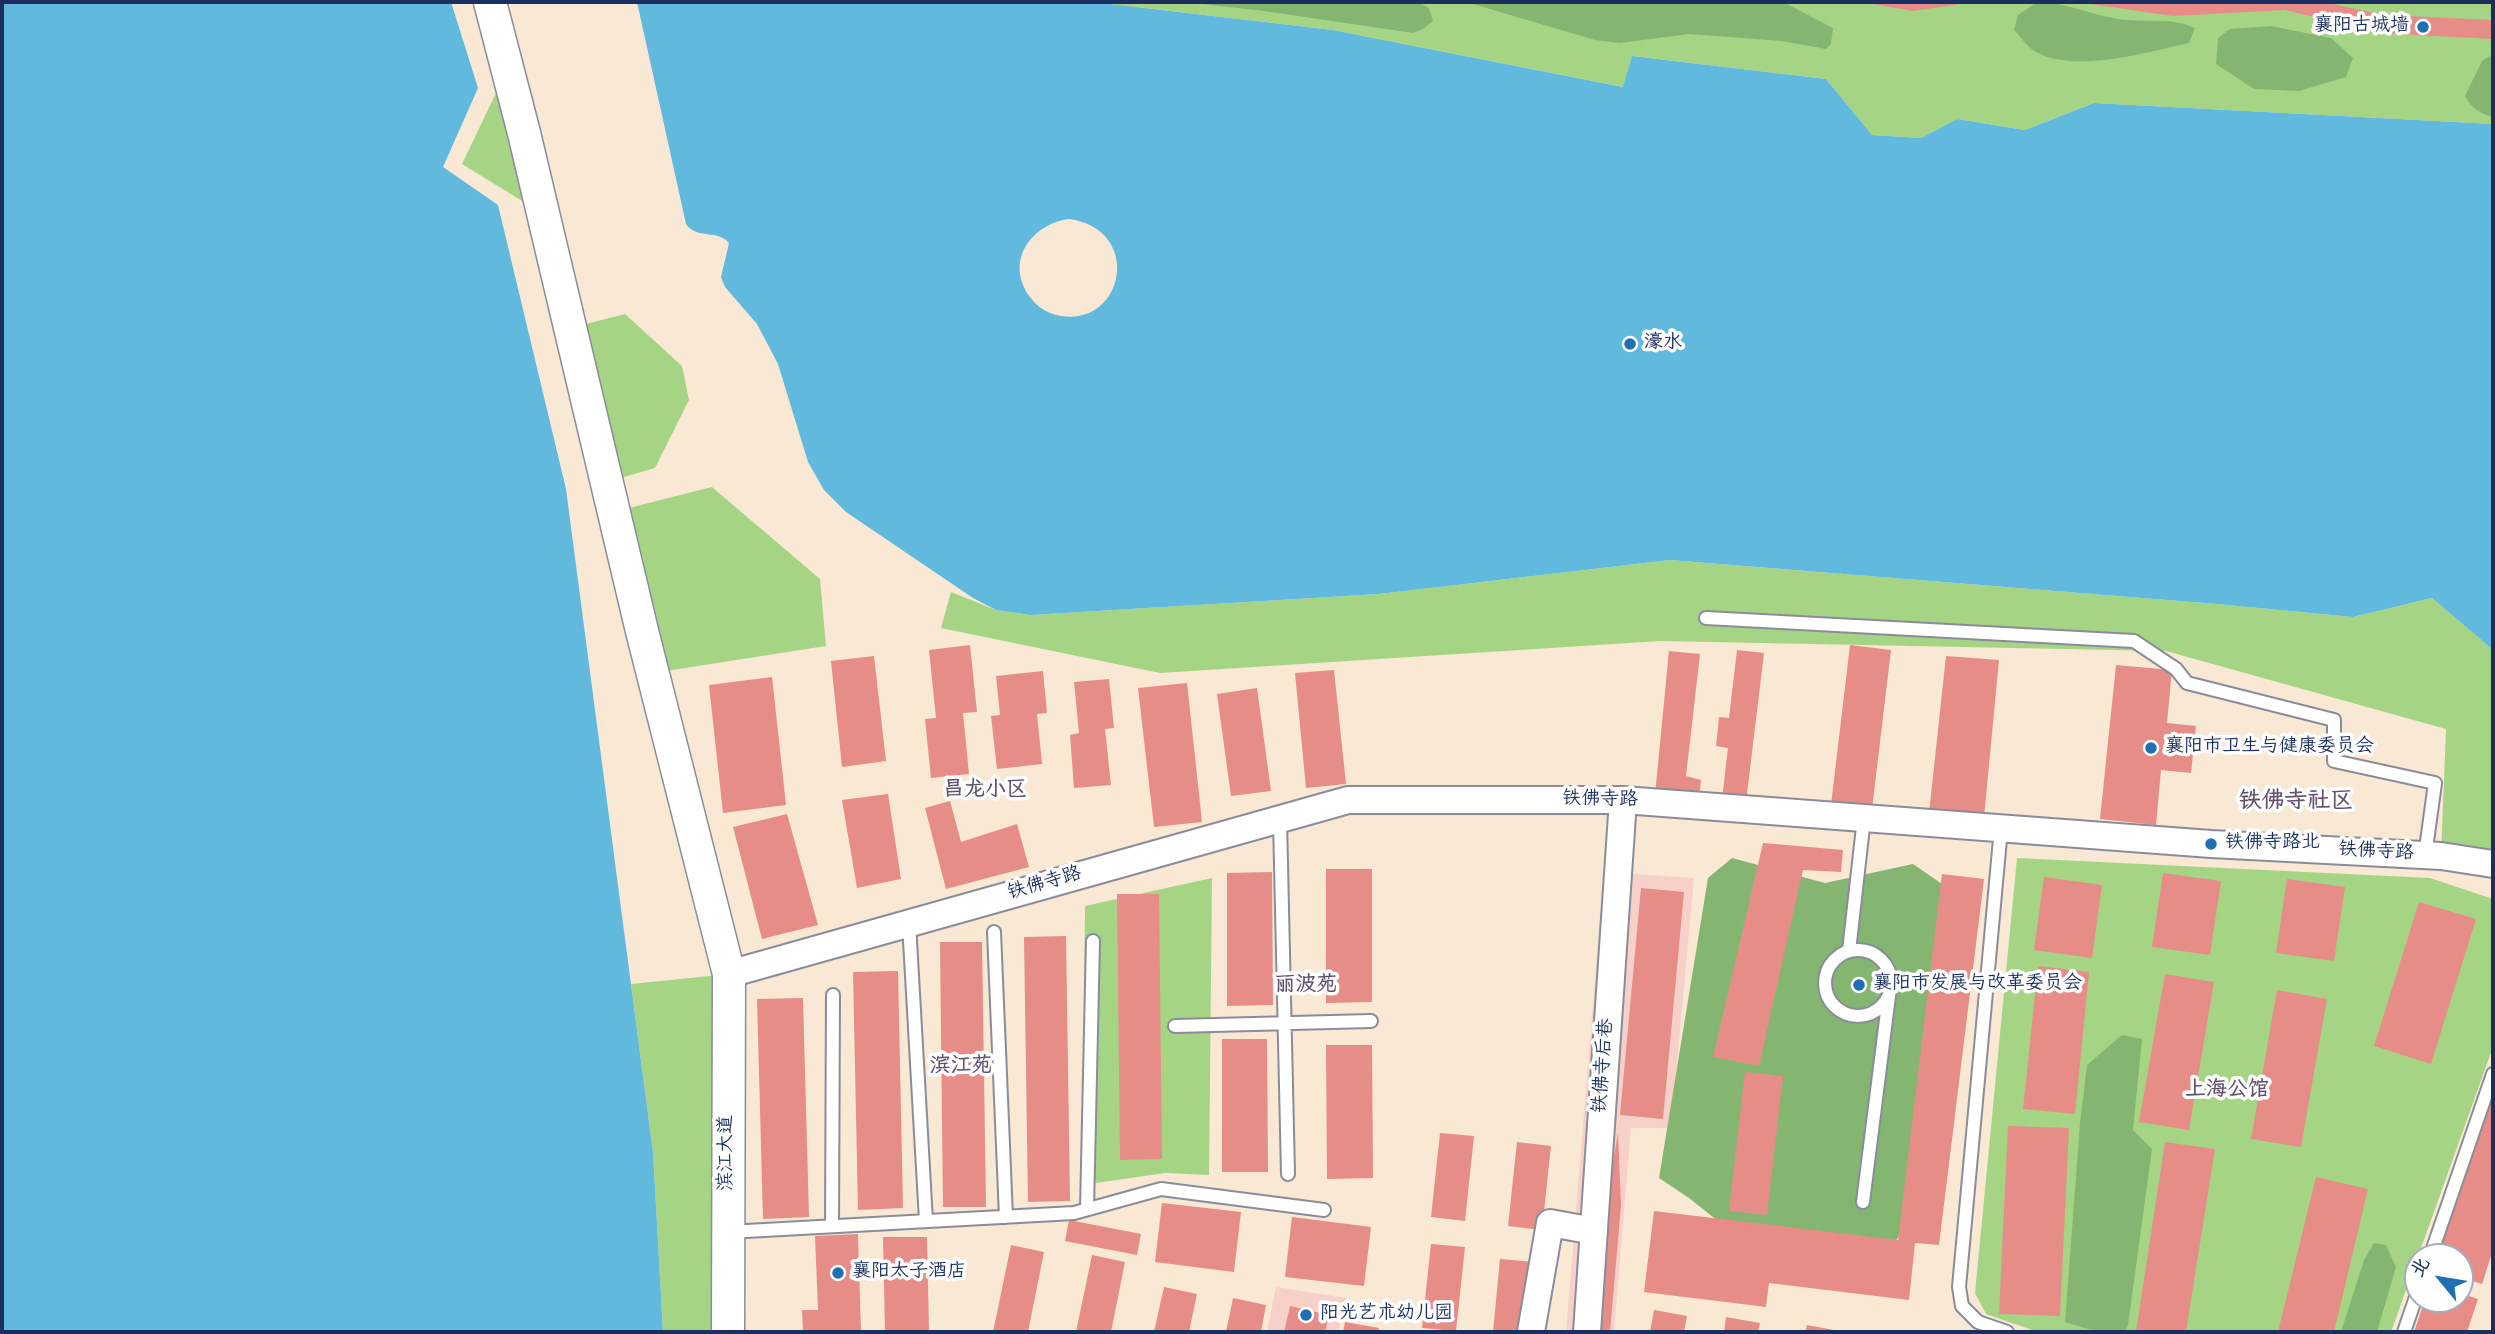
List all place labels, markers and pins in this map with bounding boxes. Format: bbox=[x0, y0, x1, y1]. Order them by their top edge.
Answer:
place label: 襄阳古城墙 bbox=[2314, 16, 2409, 38]
marker: 襄阳古城墙 bbox=[2415, 19, 2431, 35]
place label: 濠水 bbox=[1644, 333, 1682, 355]
marker: 濠水 bbox=[1622, 336, 1638, 352]
place label: 襄阳市卫生与健康委员会 bbox=[2165, 737, 2374, 759]
marker: 襄阳市卫生与健康委员会 bbox=[2143, 740, 2159, 756]
place label: 铁佛寺路北 bbox=[2225, 833, 2320, 855]
marker: 铁佛寺路北 bbox=[2203, 836, 2219, 852]
place label: 襄阳市发展与改革委员会 bbox=[1873, 974, 2082, 996]
marker: 襄阳市发展与改革委员会 bbox=[1851, 977, 1867, 993]
place label: 襄阳太子酒店 bbox=[852, 1262, 966, 1284]
marker: 襄阳太子酒店 bbox=[830, 1265, 846, 1281]
place label: 阳光艺术幼儿园 bbox=[1320, 1304, 1453, 1326]
marker: 阳光艺术幼儿园 bbox=[1298, 1307, 1314, 1323]

